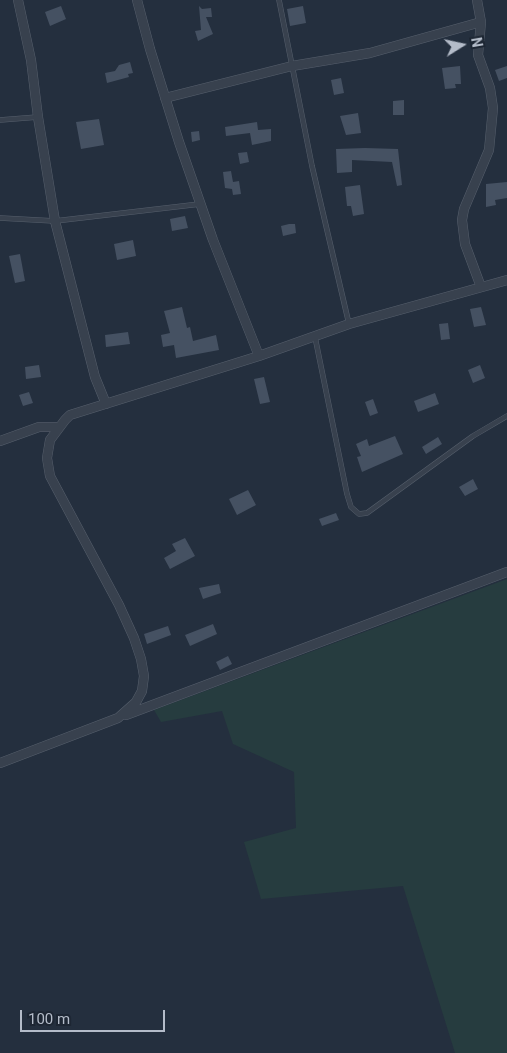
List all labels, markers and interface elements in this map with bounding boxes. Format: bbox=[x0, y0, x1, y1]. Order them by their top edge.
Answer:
north arrow bbox=[437, 20, 487, 70]
text: N bbox=[468, 36, 486, 49]
scale bar bbox=[22, 1000, 168, 1032]
text: 100 m bbox=[28, 1010, 70, 1028]

